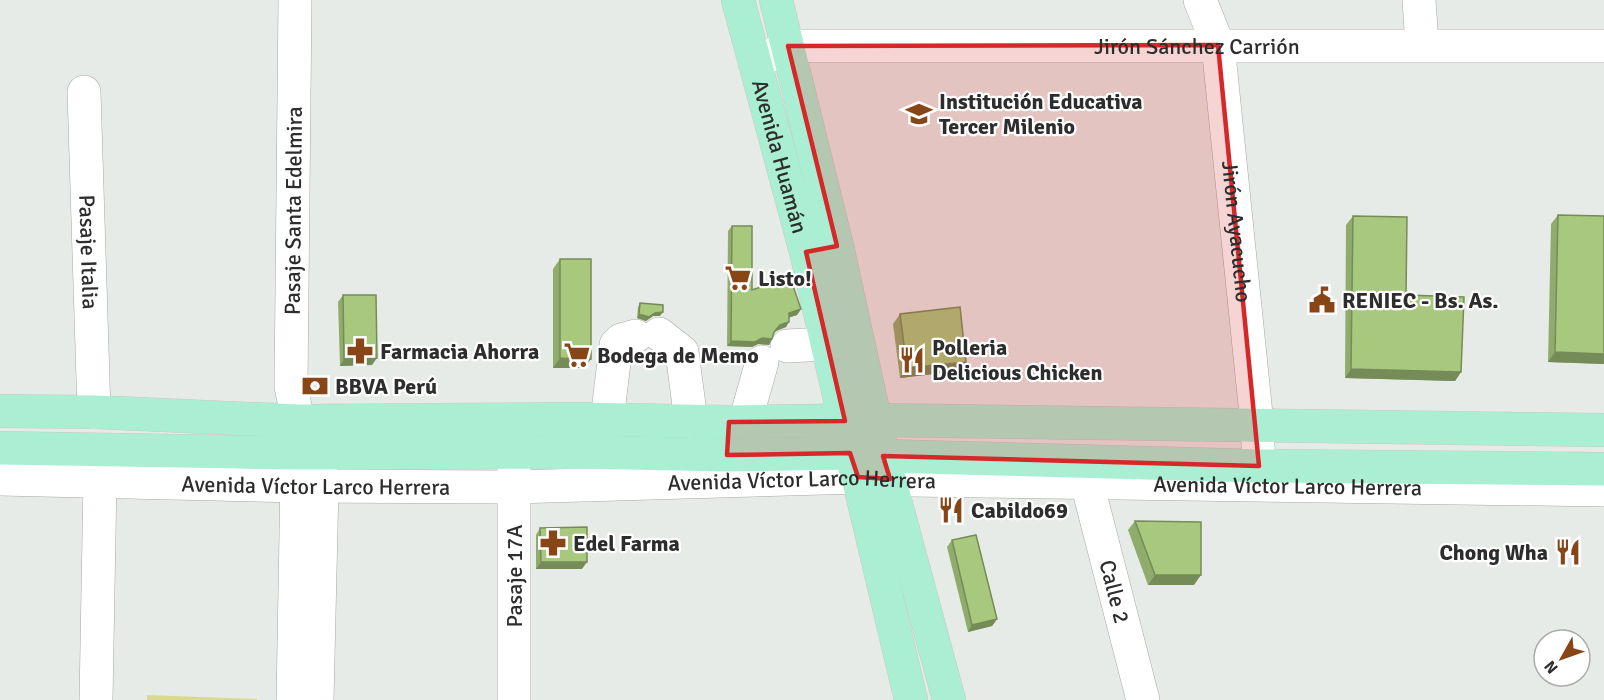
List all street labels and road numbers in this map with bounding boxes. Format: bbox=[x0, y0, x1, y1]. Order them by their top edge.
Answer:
street label: Jirón Sánchez Carrión bbox=[1094, 33, 1300, 60]
street label: Avenida Huamán bbox=[746, 77, 813, 236]
street label: Pasaje Santa Edelmira bbox=[279, 106, 308, 315]
street label: Jirón Ayacucho bbox=[1216, 159, 1257, 304]
street label: Pasaje Italia bbox=[73, 194, 104, 310]
street label: Avenida Víctor Larco Herrera bbox=[667, 464, 936, 497]
street label: Avenida Víctor Larco Herrera bbox=[181, 470, 450, 501]
street label: Avenida Víctor Larco Herrera bbox=[1153, 471, 1422, 501]
street label: Pasaje 17A bbox=[501, 524, 528, 628]
street label: Calle 2 bbox=[1093, 557, 1136, 626]

